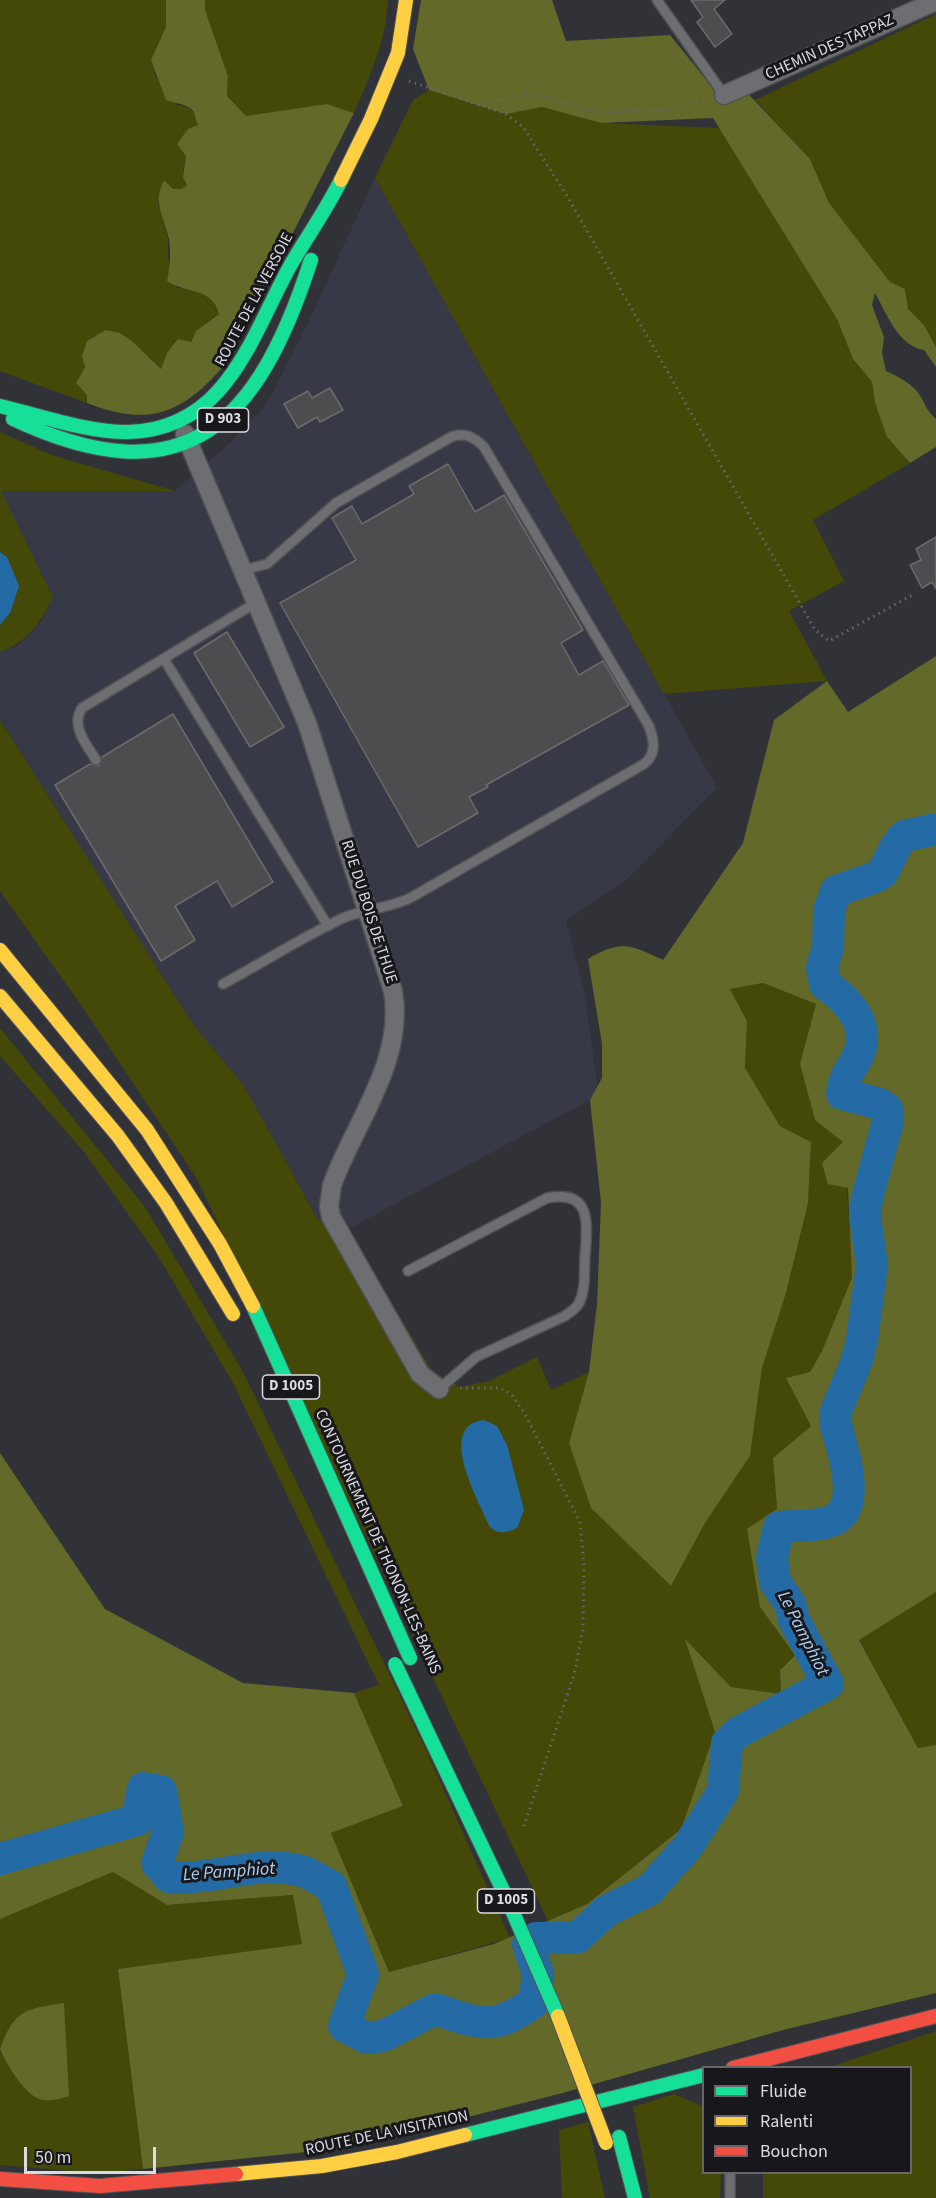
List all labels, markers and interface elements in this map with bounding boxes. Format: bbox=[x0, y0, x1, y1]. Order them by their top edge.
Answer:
street label: CHEMIN DES TAPPAZ bbox=[763, 11, 897, 85]
street label: ROUTE DE LA VERSOIE bbox=[212, 230, 298, 370]
road number: D 903 bbox=[198, 408, 248, 432]
street label: RUE DU BOIS DE THUE bbox=[336, 838, 400, 986]
road number: D 1005 bbox=[262, 1375, 320, 1399]
street label: CONTOURNEMENT DE THONON-LES-BAINS bbox=[310, 1407, 444, 1677]
water label: Le Pamphiot bbox=[771, 1588, 833, 1680]
water label: Le Pamphiot bbox=[182, 1859, 276, 1887]
road number: D 1005 bbox=[478, 1889, 534, 1913]
legend bbox=[702, 2066, 912, 2174]
text: Fluide bbox=[760, 2079, 807, 2104]
street label: ROUTE DE LA VISITATION bbox=[304, 2107, 470, 2161]
text: Ralenti bbox=[760, 2109, 813, 2134]
scale bar bbox=[27, 2135, 159, 2173]
text: Bouchon bbox=[760, 2139, 828, 2164]
text: 50 m bbox=[35, 2145, 71, 2170]

